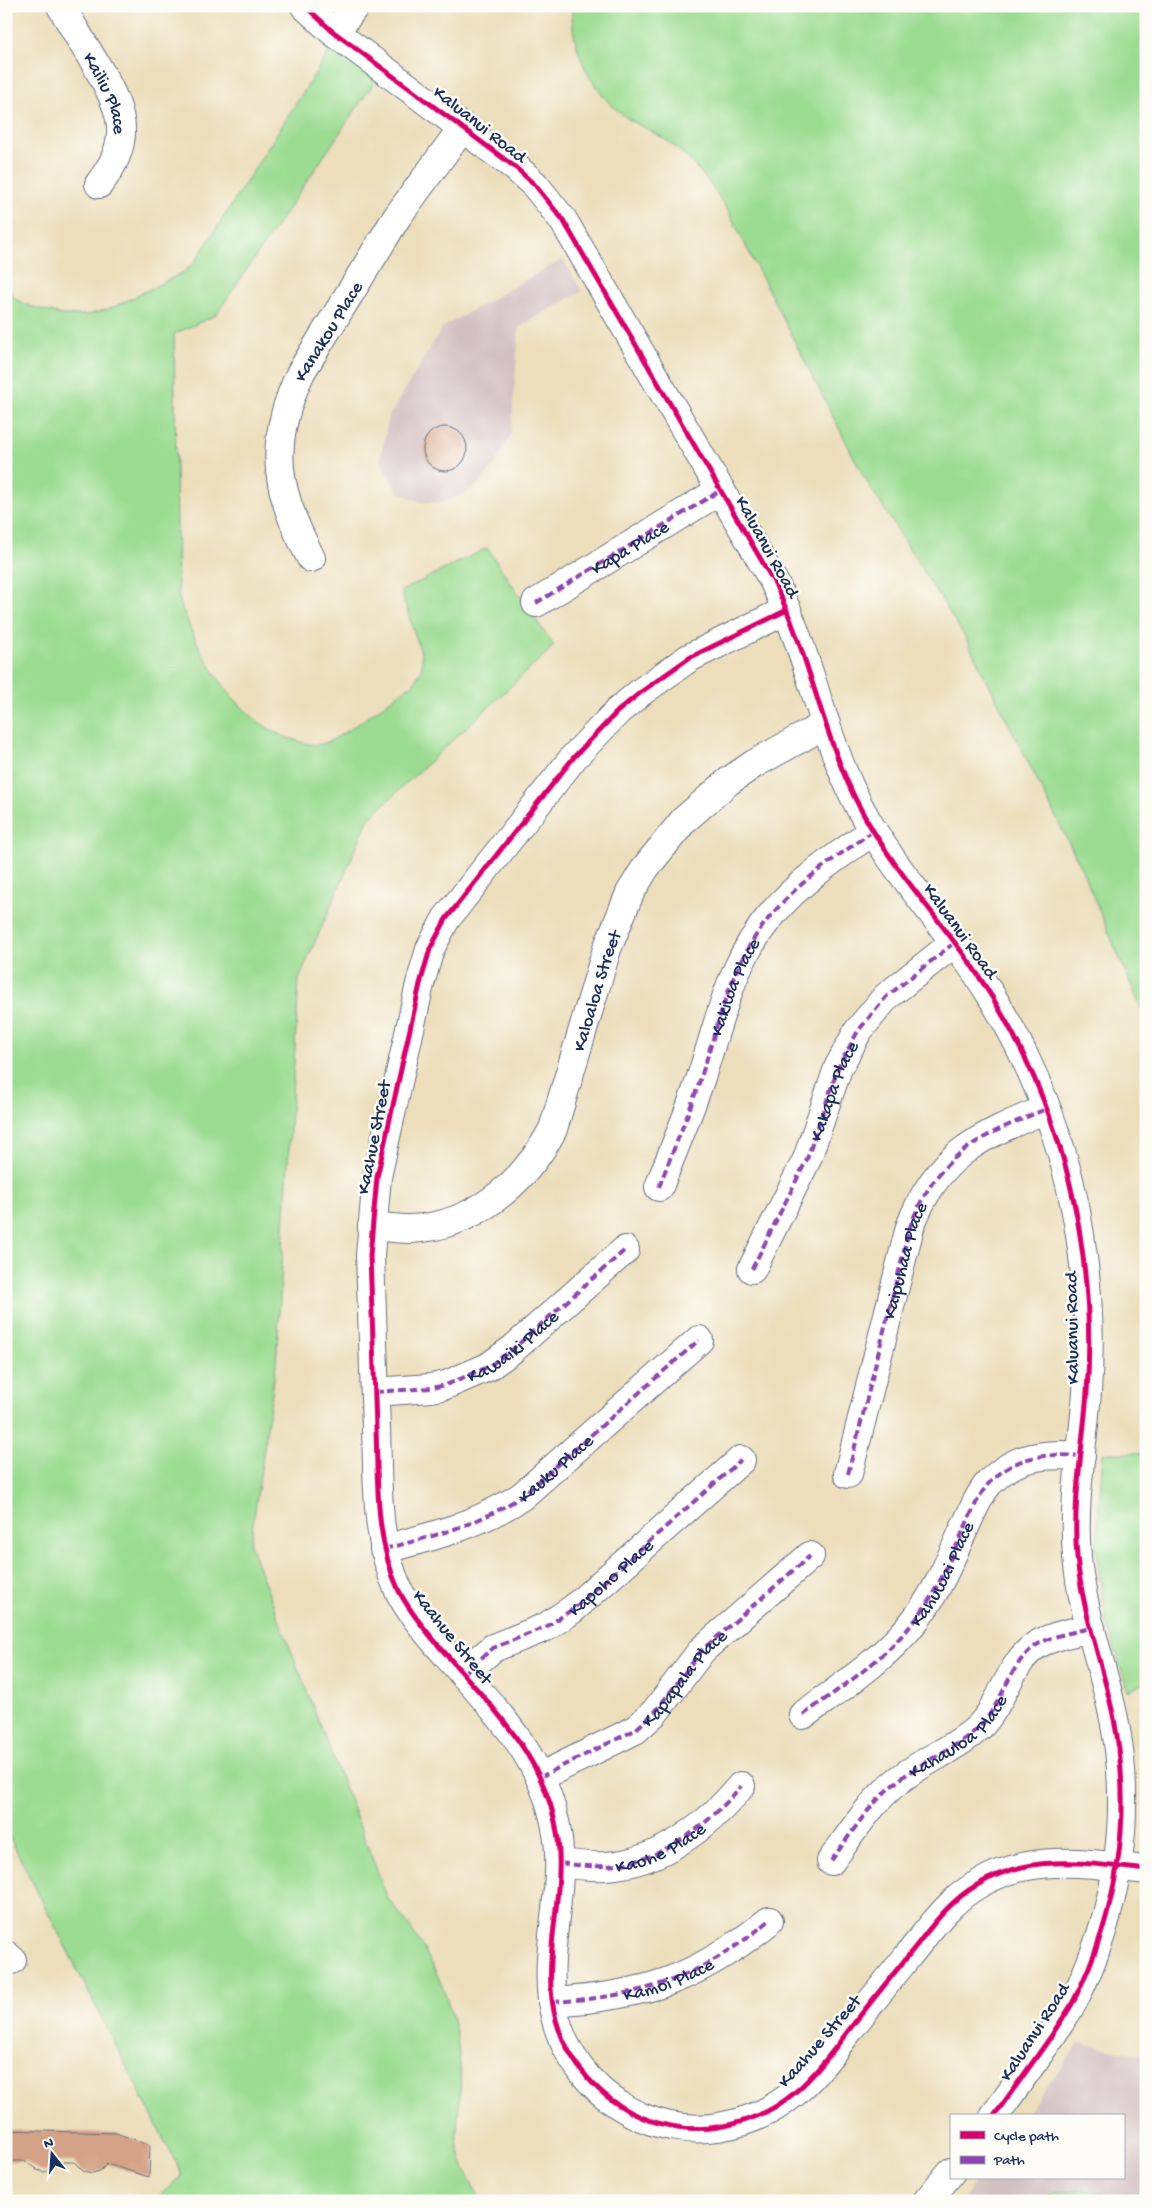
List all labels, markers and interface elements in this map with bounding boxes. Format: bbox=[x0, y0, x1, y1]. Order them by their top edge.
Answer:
street label: Kailiu Place bbox=[76, 49, 129, 135]
street label: Kaluanui Road bbox=[427, 82, 532, 171]
street label: Kanakou Place bbox=[290, 278, 369, 386]
street label: Kaluanui Road bbox=[729, 493, 804, 604]
street label: Kapa Place bbox=[588, 517, 674, 582]
street label: Kaluanui Road bbox=[917, 880, 1003, 986]
street label: Kaloaloa Street bbox=[569, 926, 629, 1054]
street label: Kakiwa Place bbox=[706, 934, 767, 1040]
street label: Kakapa Place bbox=[806, 1038, 865, 1145]
street label: Kaahue Street bbox=[353, 1077, 398, 1197]
street label: Kaipuhaa Place bbox=[879, 1199, 934, 1322]
street label: Kaluanui Road bbox=[1061, 1270, 1086, 1384]
street label: Kawaiki Place bbox=[464, 1306, 565, 1390]
street label: Kauku Place bbox=[514, 1430, 600, 1509]
street label: Kahuwai Place bbox=[906, 1518, 981, 1633]
street label: Kapoho Place bbox=[564, 1535, 659, 1623]
street label: Kaahue Street bbox=[406, 1586, 498, 1692]
street label: Kapapala Place bbox=[638, 1625, 733, 1734]
street label: Kahauloa Place bbox=[905, 1692, 1014, 1785]
street label: Kaohe Place bbox=[614, 1818, 712, 1880]
street label: Kamoi Place bbox=[622, 1954, 719, 2008]
street label: Kaluanui Road bbox=[996, 1978, 1077, 2086]
street label: Kaahue Street bbox=[774, 1989, 869, 2093]
legend bbox=[950, 2114, 1124, 2180]
text: Cycle path bbox=[994, 2128, 1059, 2146]
north arrow bbox=[28, 2130, 78, 2180]
text: N bbox=[42, 2134, 56, 2153]
text: Path bbox=[993, 2152, 1025, 2170]

